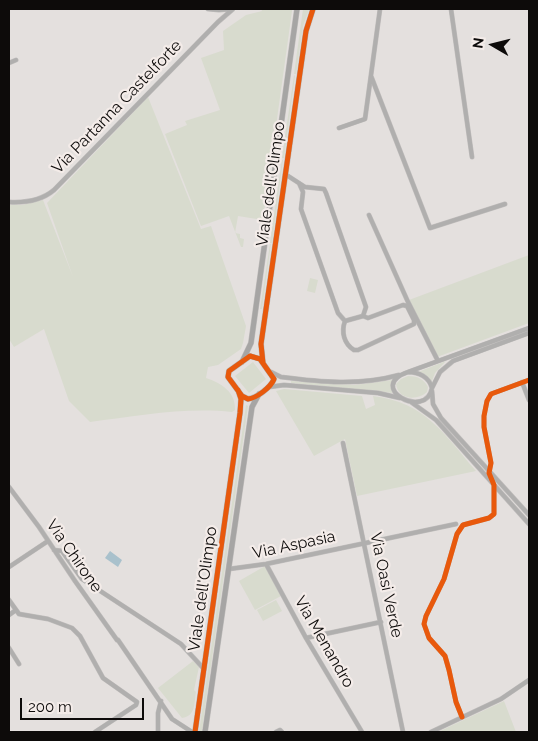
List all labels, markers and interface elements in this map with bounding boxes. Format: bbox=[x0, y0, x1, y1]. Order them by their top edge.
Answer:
north arrow bbox=[468, 20, 518, 70]
street label: Via Partanna Castelforte bbox=[48, 36, 186, 178]
text: N bbox=[469, 37, 487, 49]
street label: Viale dell'Olimpo bbox=[253, 120, 289, 248]
street label: Via Chirone bbox=[42, 516, 106, 596]
street label: Viale dell'Olimpo bbox=[185, 525, 221, 653]
street label: Via Aspasia bbox=[251, 527, 337, 563]
street label: Via Oasi Verde bbox=[365, 531, 407, 639]
street label: Via Menandro bbox=[290, 593, 358, 691]
scale bar bbox=[22, 688, 146, 720]
text: 200 m bbox=[28, 698, 72, 716]

